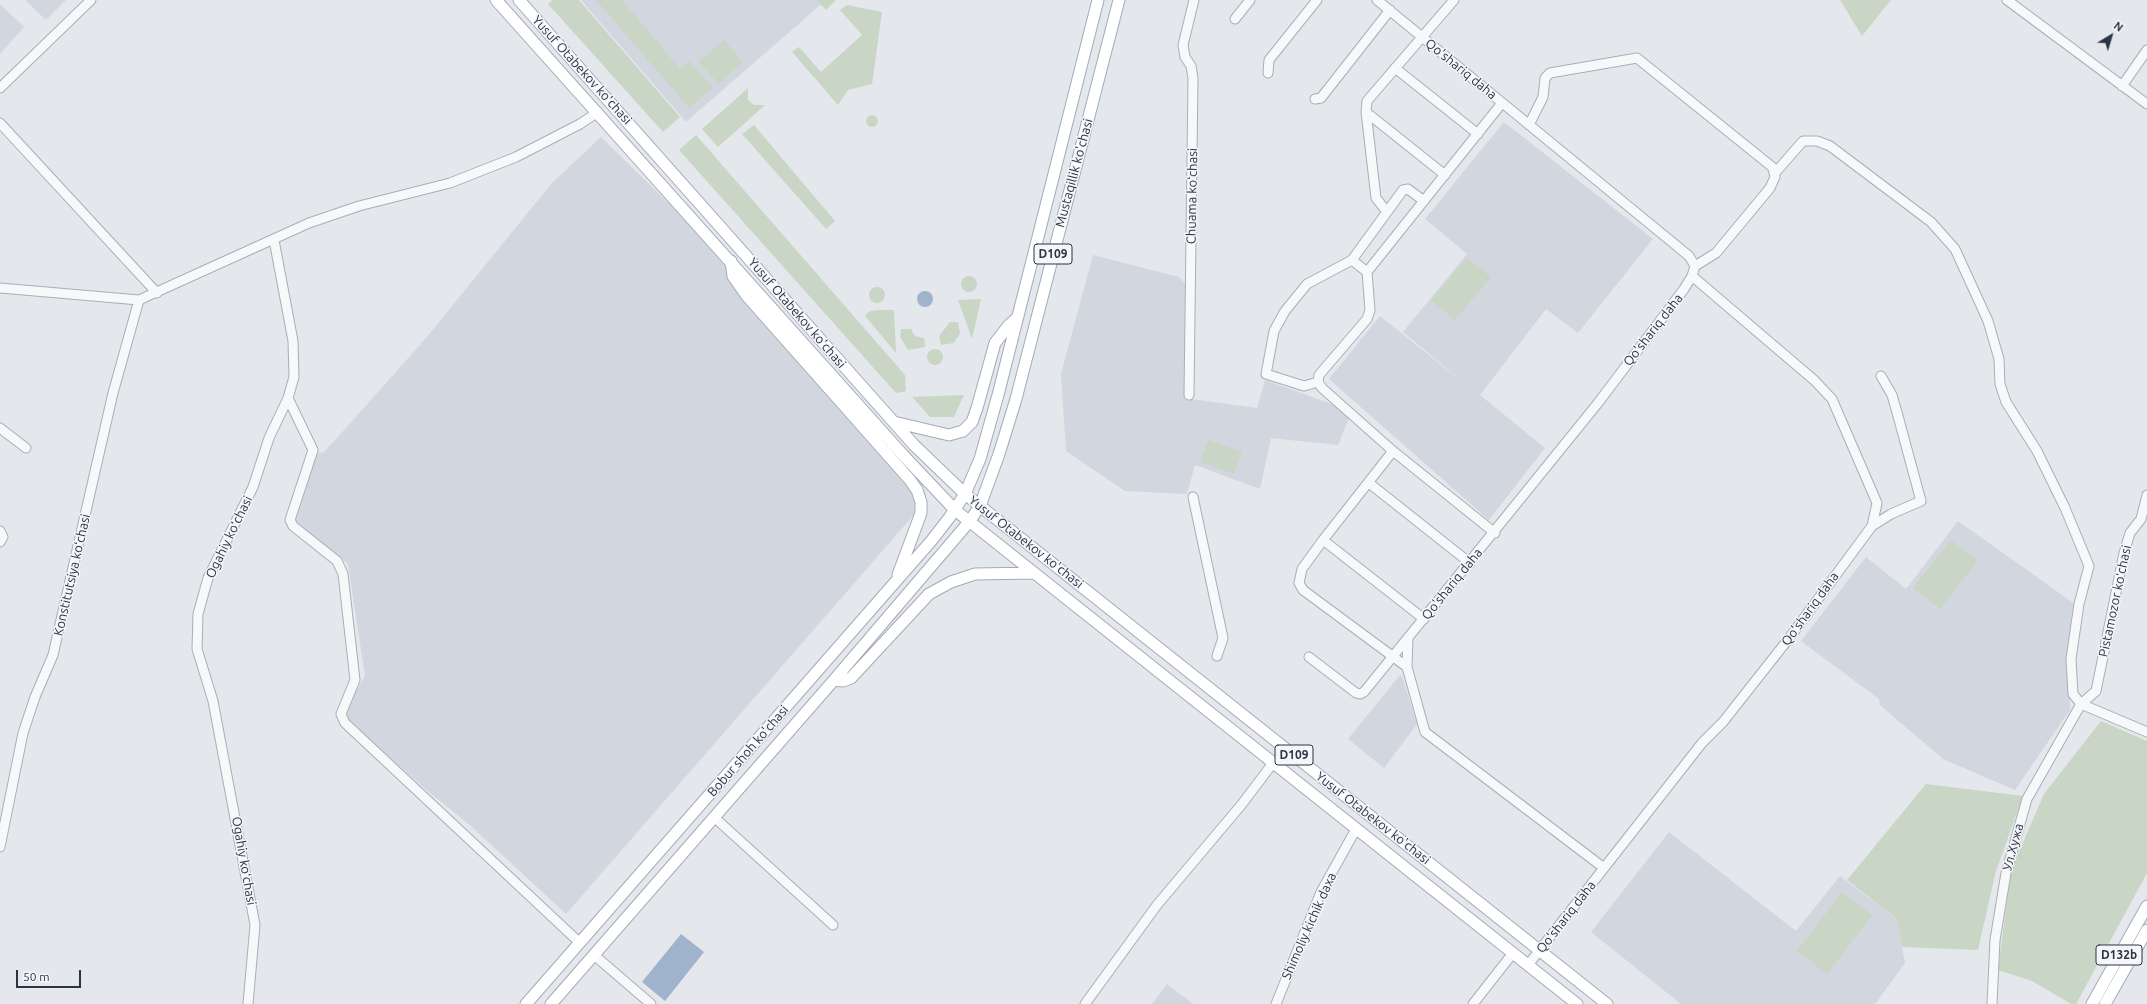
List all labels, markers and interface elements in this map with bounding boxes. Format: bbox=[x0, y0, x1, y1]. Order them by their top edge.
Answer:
street label: Yusuf Otabekov ko'chasi bbox=[529, 12, 635, 128]
north arrow bbox=[2091, 16, 2131, 56]
text: N bbox=[2111, 19, 2125, 34]
street label: Qo'shariq daha bbox=[1422, 35, 1500, 103]
street label: Mustaqillik ko'chasi bbox=[1052, 117, 1096, 229]
street label: Chuama koʻchasi bbox=[1183, 148, 1201, 244]
road number: D109 bbox=[1034, 244, 1072, 264]
street label: Yusuf Otabekov ko'chasi bbox=[745, 255, 849, 371]
street label: Qo'shariq daha bbox=[1620, 291, 1686, 369]
street label: Yusuf Otabekov ko'chasi bbox=[966, 492, 1086, 592]
street label: Ogahiy koʻchasi bbox=[202, 493, 256, 581]
street label: Konstitutsiya koʻchasi bbox=[50, 512, 94, 638]
street label: Pistamozor koʻchasi bbox=[2096, 544, 2134, 658]
street label: Qo'shariq daha bbox=[1418, 545, 1486, 623]
street label: Qo'shariq daha bbox=[1778, 569, 1842, 649]
street label: Bobur shoh ko'chasi bbox=[704, 702, 792, 800]
road number: D109 bbox=[1275, 745, 1313, 765]
street label: Yusuf Otabekov ko'chasi bbox=[1313, 768, 1433, 868]
street label: Ogahiy koʻchasi bbox=[229, 815, 259, 907]
street label: Ул.Хужа bbox=[1999, 822, 2027, 872]
street label: Shimoliy kichik daxa bbox=[1278, 870, 1340, 982]
street label: Qo'shariq daha bbox=[1533, 878, 1599, 956]
road number: D132b bbox=[2096, 945, 2142, 965]
scale bar bbox=[18, 962, 83, 988]
text: 50 m bbox=[23, 970, 50, 983]

